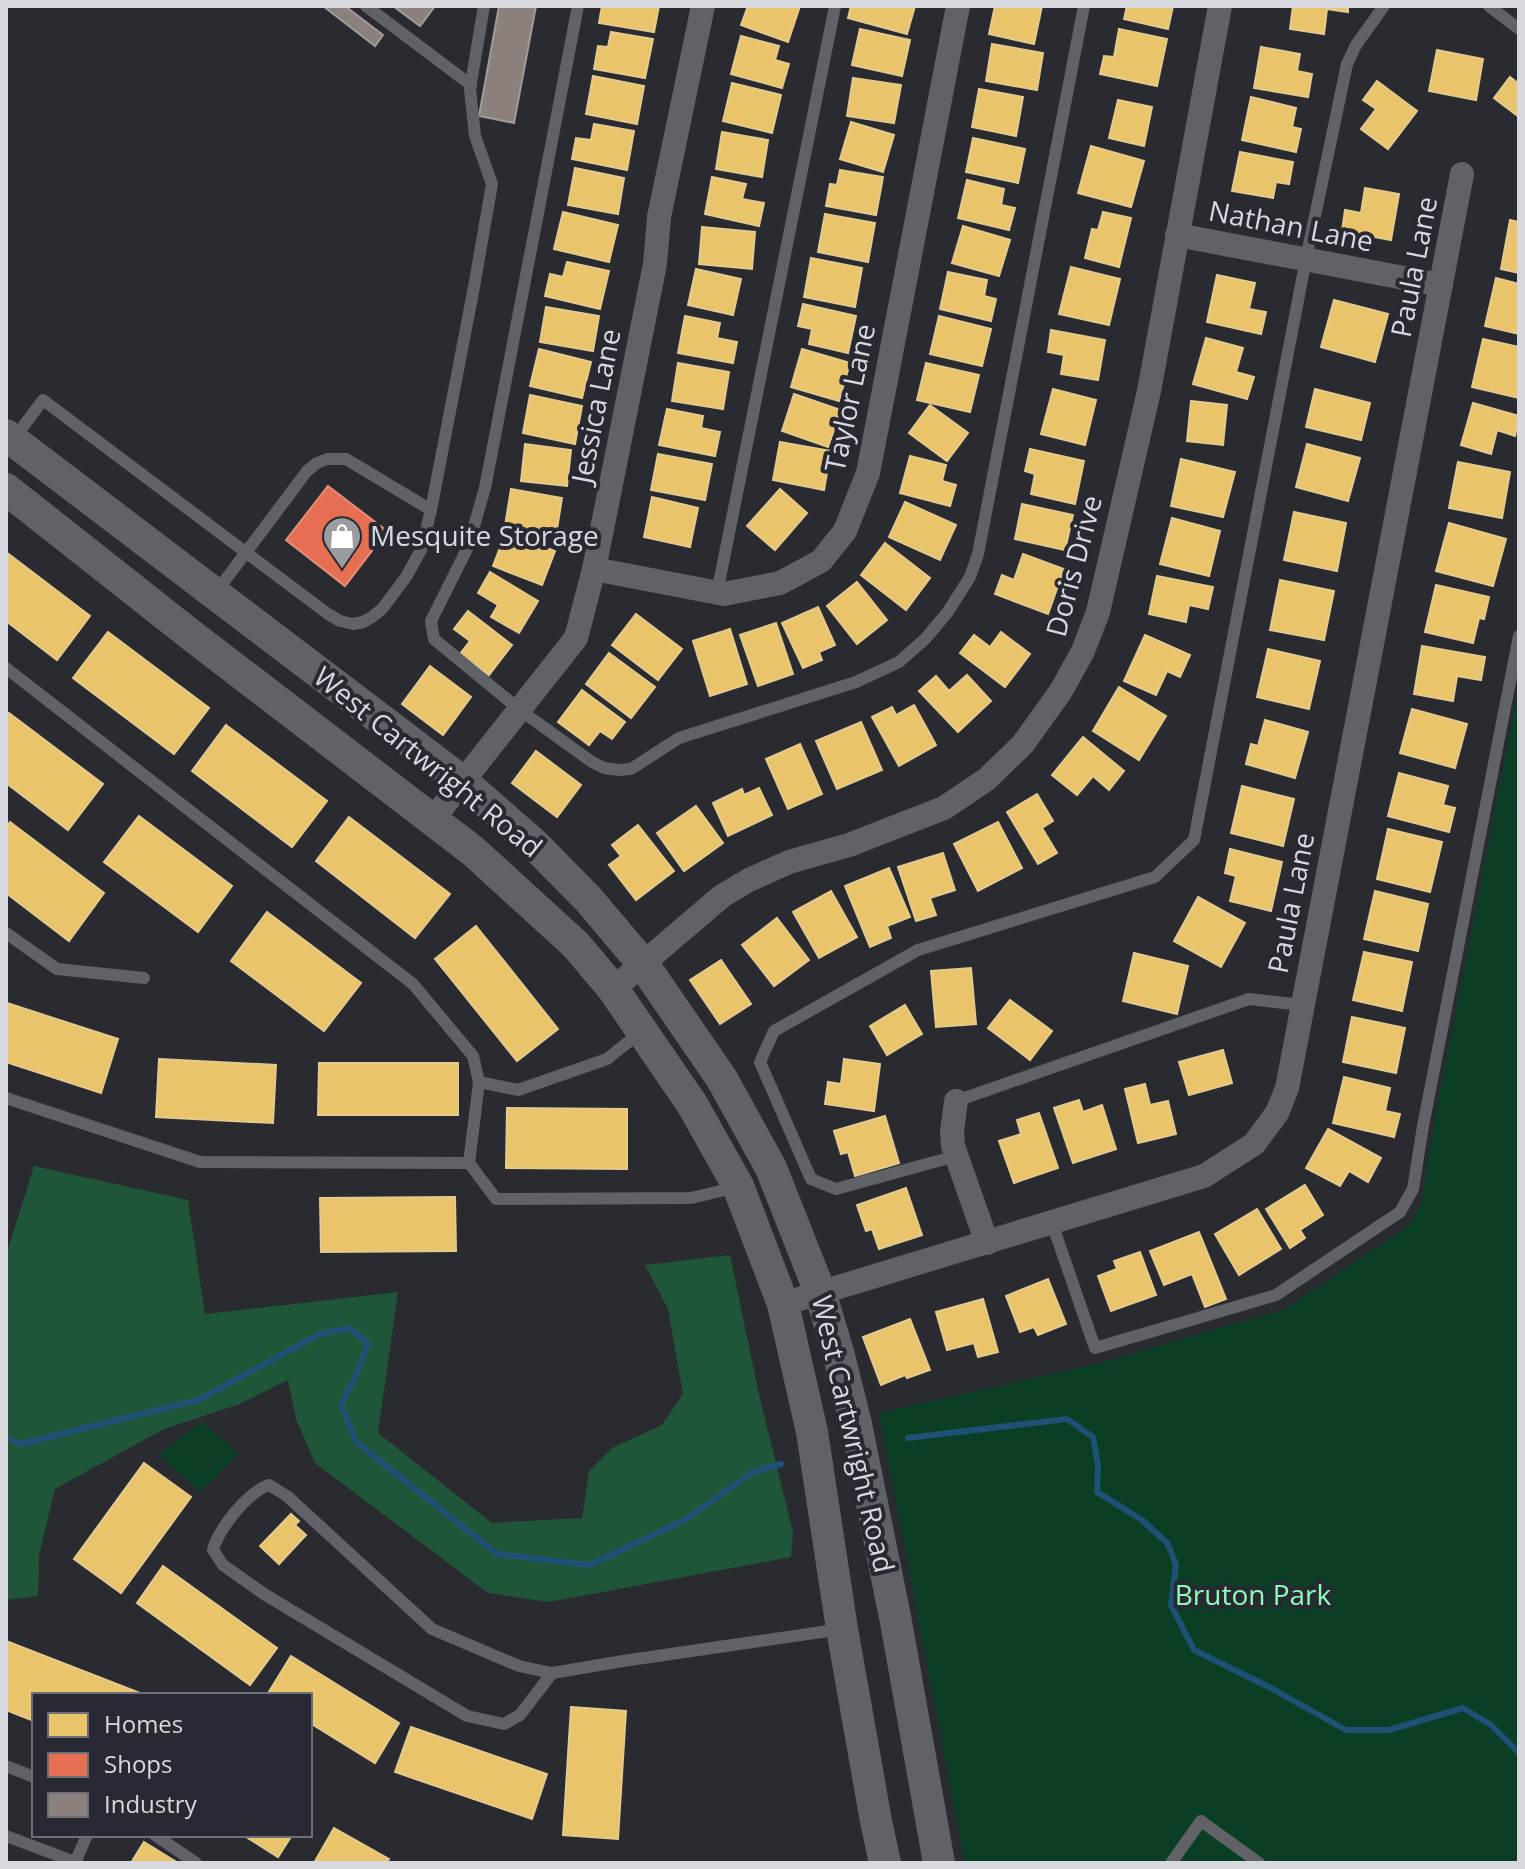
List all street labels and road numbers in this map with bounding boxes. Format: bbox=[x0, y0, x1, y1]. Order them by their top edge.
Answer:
street label: Nathan Lane bbox=[1206, 190, 1377, 260]
street label: Paula Lane bbox=[1381, 193, 1445, 340]
street label: Taylor Lane bbox=[815, 320, 883, 475]
street label: Jessica Lane bbox=[561, 325, 629, 489]
street label: Doris Drive bbox=[1036, 491, 1110, 641]
street label: West Cartwright Road bbox=[307, 657, 551, 865]
street label: Paula Lane bbox=[1258, 829, 1322, 976]
street label: West Cartwright Road bbox=[804, 1291, 904, 1576]

